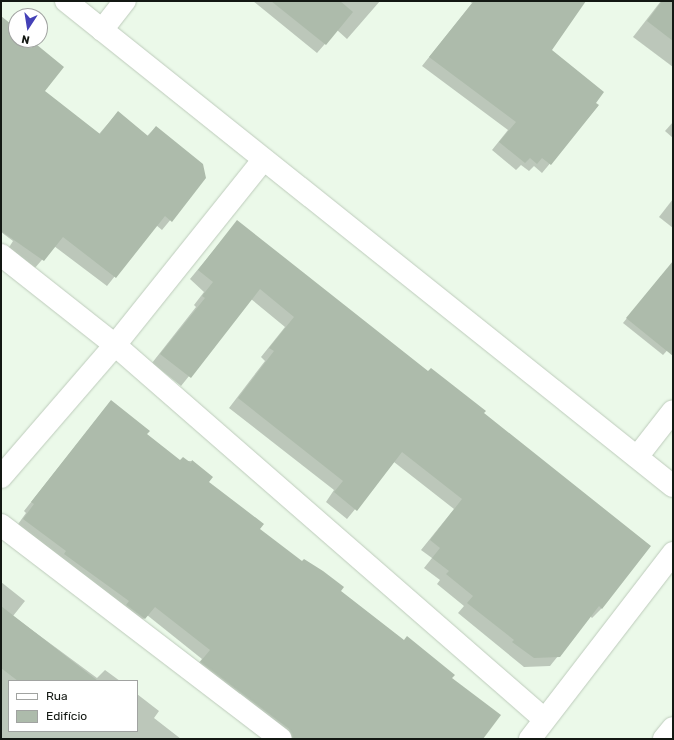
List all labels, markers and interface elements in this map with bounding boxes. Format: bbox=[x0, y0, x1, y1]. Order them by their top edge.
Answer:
north arrow bbox=[8, 8, 48, 48]
text: N bbox=[20, 32, 31, 46]
legend bbox=[8, 680, 138, 732]
text: Rua bbox=[46, 689, 68, 703]
text: Edifício bbox=[46, 709, 87, 723]

